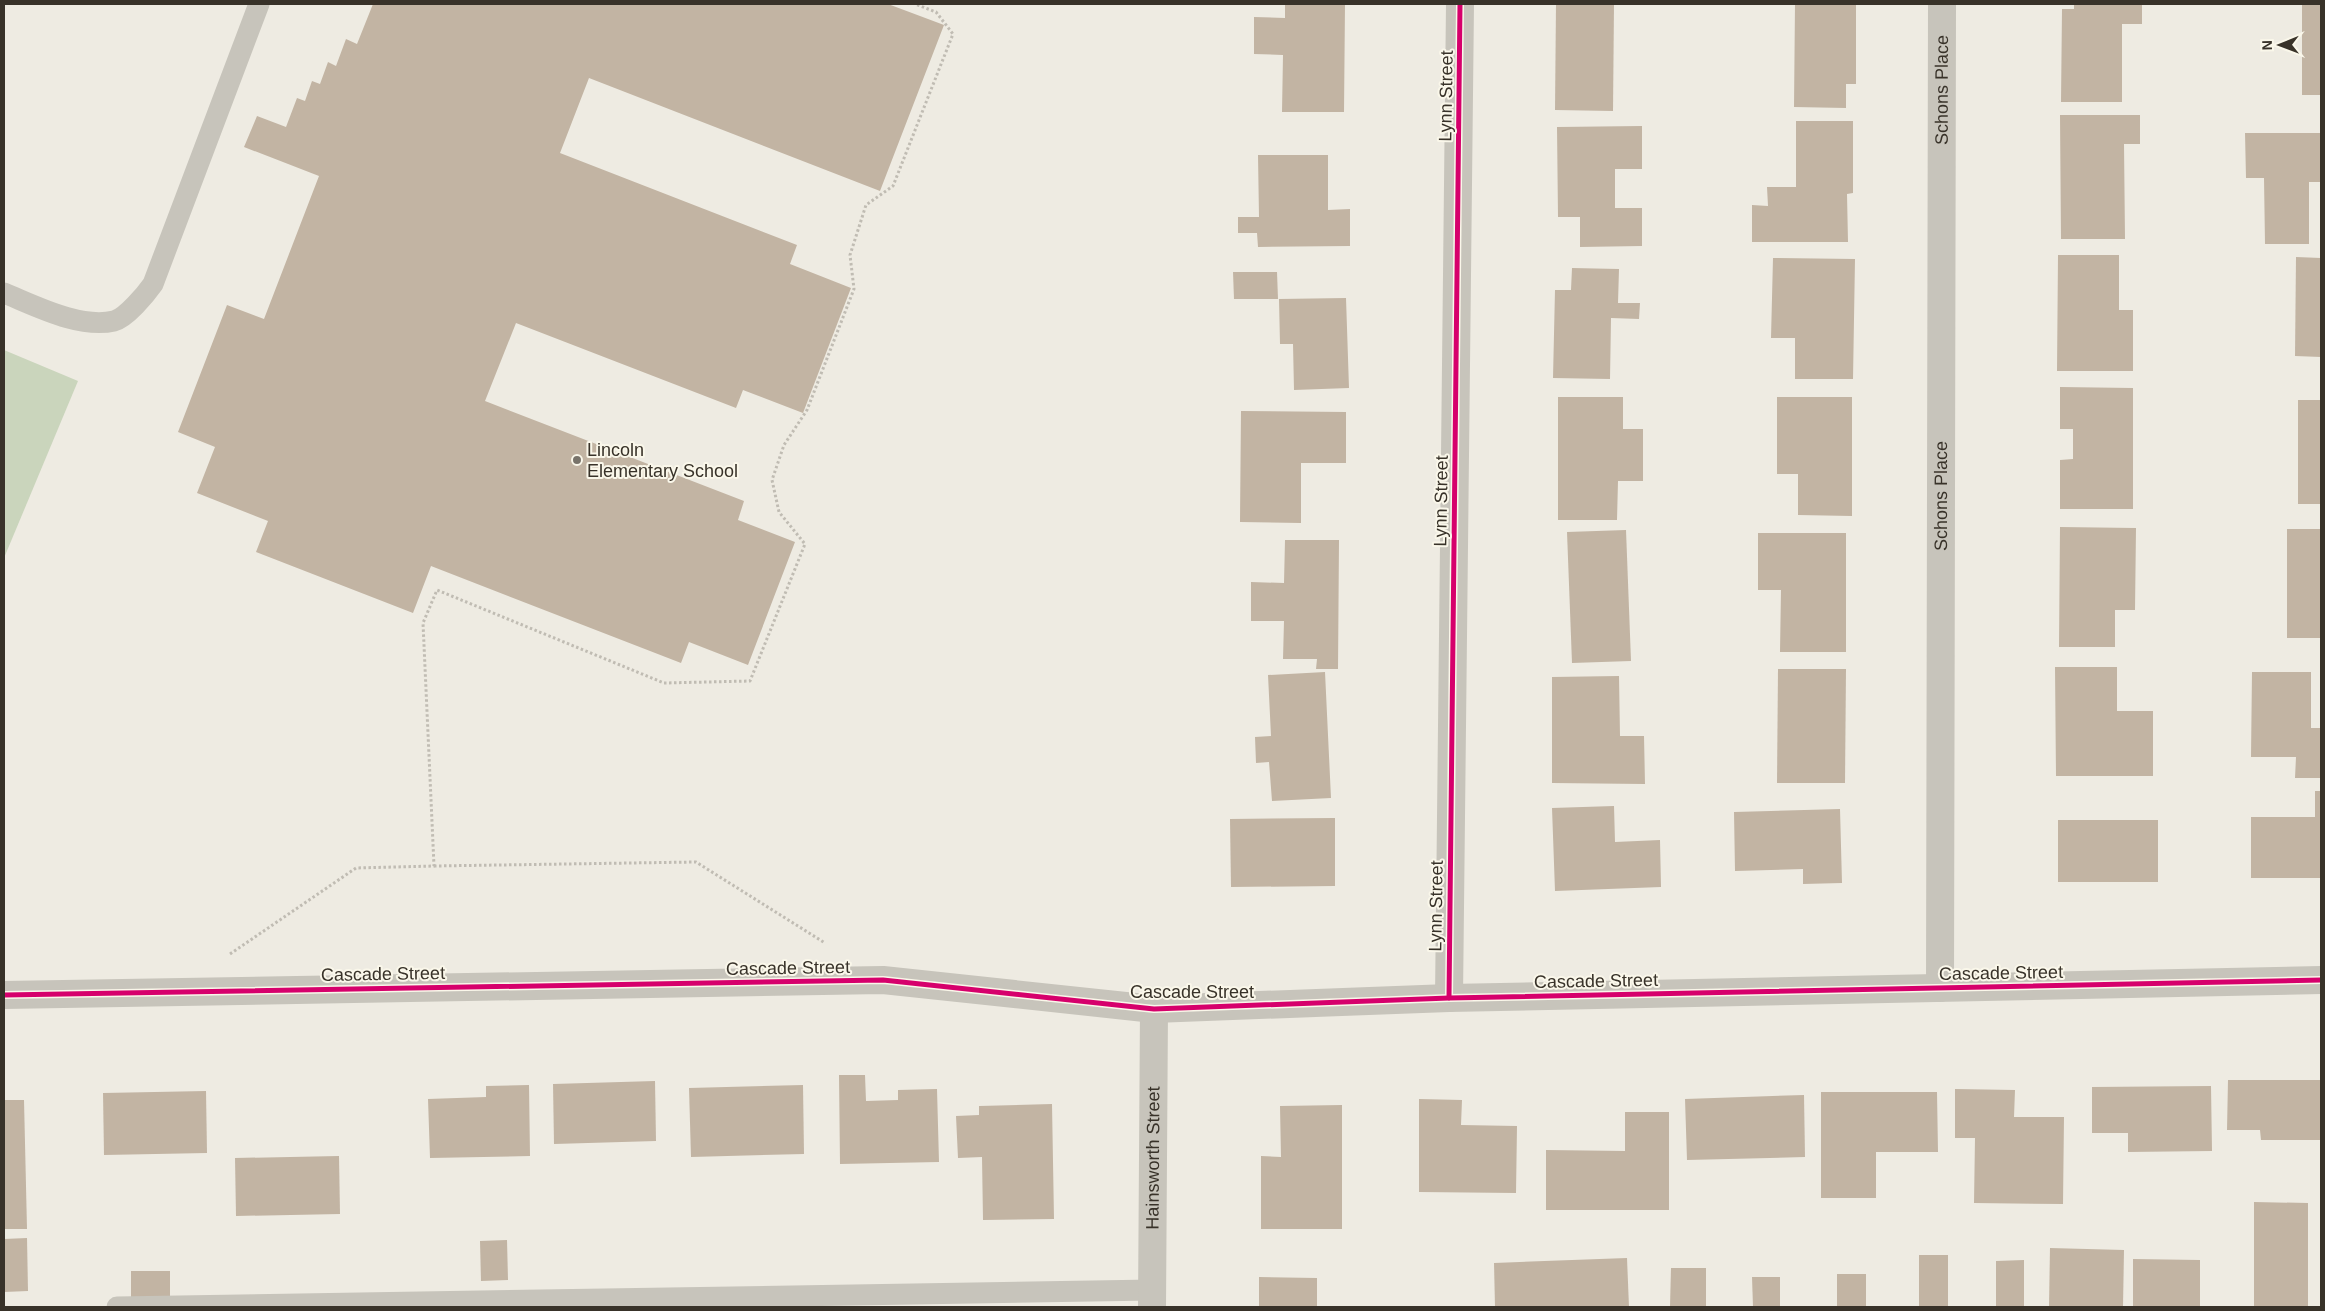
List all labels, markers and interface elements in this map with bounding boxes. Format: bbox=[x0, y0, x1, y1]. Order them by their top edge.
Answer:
north arrow bbox=[2255, 20, 2305, 70]
street label: Schons Place bbox=[1932, 35, 1952, 145]
text: N bbox=[2259, 40, 2275, 50]
street label: Lynn Street bbox=[1435, 50, 1457, 142]
place label: Lincoln Elementary School bbox=[587, 440, 738, 481]
street label: Schons Place bbox=[1931, 441, 1951, 551]
marker: Lincoln Elementary School bbox=[571, 454, 583, 466]
street label: Lynn Street bbox=[1430, 455, 1452, 547]
street label: Lynn Street bbox=[1425, 860, 1447, 952]
street label: Cascade Street bbox=[726, 957, 850, 979]
street label: Cascade Street bbox=[1939, 962, 2063, 984]
street label: Cascade Street bbox=[321, 963, 445, 985]
street label: Cascade Street bbox=[1534, 970, 1658, 992]
street label: Cascade Street bbox=[1130, 982, 1254, 1002]
street label: Hainsworth Street bbox=[1143, 1086, 1163, 1230]

